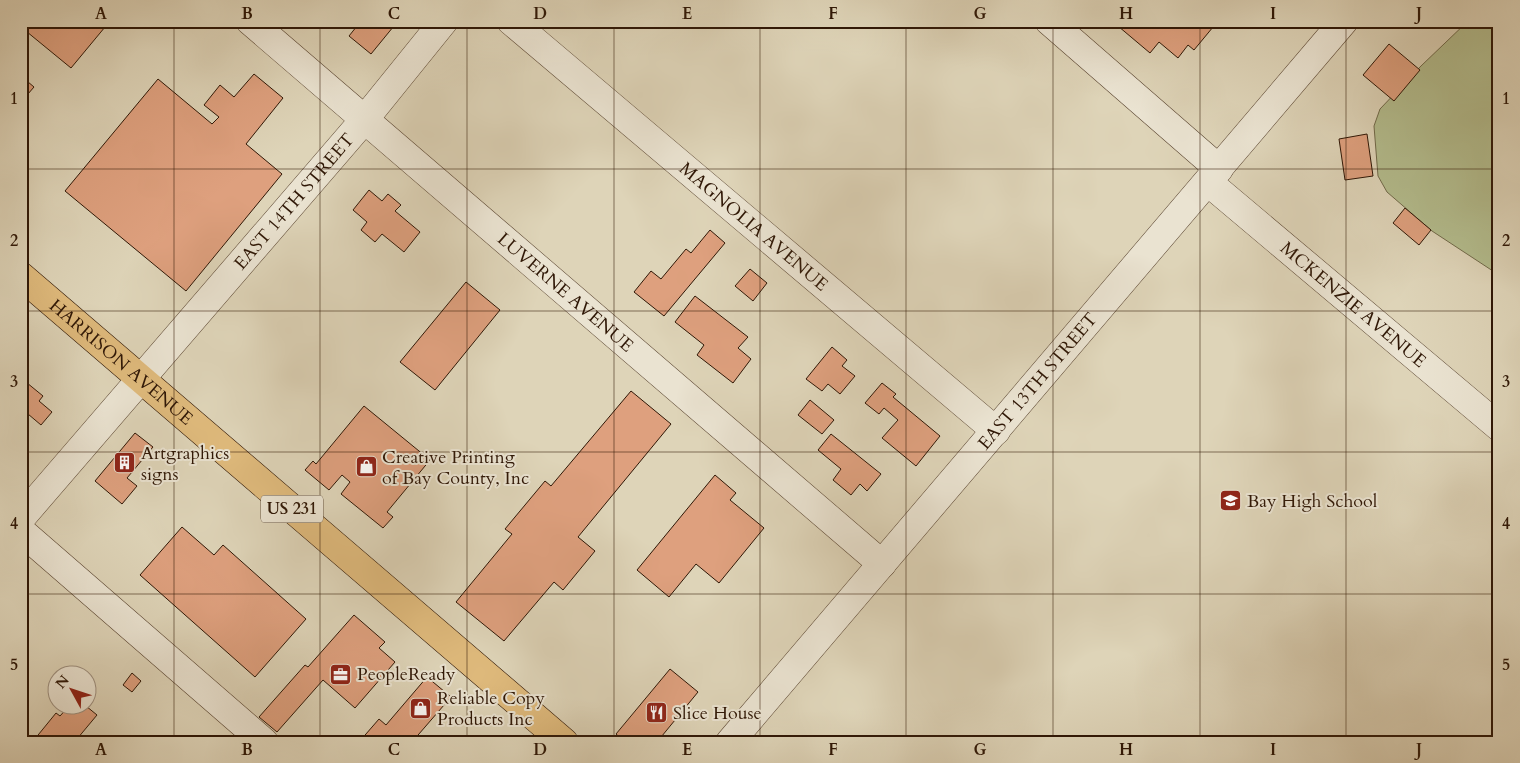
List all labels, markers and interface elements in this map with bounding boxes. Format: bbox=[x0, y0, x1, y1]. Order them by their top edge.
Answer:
text: A bbox=[95, 3, 107, 25]
text: B bbox=[241, 3, 253, 25]
text: C bbox=[388, 3, 400, 25]
text: D bbox=[533, 3, 547, 25]
text: E bbox=[682, 3, 692, 25]
text: F bbox=[828, 3, 838, 25]
text: G bbox=[973, 3, 987, 25]
text: H bbox=[1119, 3, 1133, 25]
text: I bbox=[1270, 3, 1276, 25]
text: J bbox=[1414, 3, 1422, 25]
text: 1 bbox=[10, 88, 18, 110]
text: 1 bbox=[1502, 88, 1510, 110]
street label: EAST 14TH STREET bbox=[228, 128, 360, 275]
street label: MAGNOLIA AVENUE bbox=[674, 156, 834, 297]
street label: LUVERNE AVENUE bbox=[492, 227, 639, 358]
text: 2 bbox=[10, 230, 18, 252]
text: 2 bbox=[1502, 230, 1510, 252]
street label: MCKENZIE AVENUE bbox=[1275, 236, 1432, 373]
street label: HARRISON AVENUE bbox=[44, 293, 198, 431]
street label: EAST 13TH STREET bbox=[972, 307, 1103, 455]
text: 3 bbox=[10, 371, 18, 393]
text: 3 bbox=[1502, 371, 1510, 393]
place label: Artgraphics signs bbox=[141, 441, 229, 487]
place label: Creative Printing of Bay County, Inc bbox=[382, 445, 529, 491]
building icon: Artgraphics signs bbox=[113, 451, 137, 475]
shop icon: Creative Printing of Bay County, Inc bbox=[354, 455, 378, 479]
school or university icon: Bay High School bbox=[1219, 489, 1243, 513]
place label: Bay High School bbox=[1247, 489, 1378, 514]
road number: US 231 bbox=[261, 496, 323, 522]
text: 4 bbox=[10, 513, 18, 535]
text: 4 bbox=[1502, 513, 1510, 535]
text: 5 bbox=[10, 654, 18, 676]
text: 5 bbox=[1502, 654, 1510, 676]
office icon: PeopleReady bbox=[329, 662, 353, 686]
place label: PeopleReady bbox=[357, 662, 456, 687]
north arrow bbox=[48, 666, 98, 716]
text: N bbox=[51, 671, 74, 693]
place label: Reliable Copy Products Inc bbox=[437, 686, 545, 732]
shop icon: Reliable Copy Products Inc bbox=[409, 696, 433, 720]
restaurant icon: Slice House bbox=[645, 701, 669, 725]
place label: Slice House bbox=[673, 701, 762, 726]
text: A bbox=[95, 739, 107, 761]
text: B bbox=[241, 739, 253, 761]
text: C bbox=[388, 739, 400, 761]
text: D bbox=[533, 739, 547, 761]
text: E bbox=[682, 739, 692, 761]
text: F bbox=[828, 739, 838, 761]
text: G bbox=[973, 739, 987, 761]
text: H bbox=[1119, 739, 1133, 761]
text: I bbox=[1270, 739, 1276, 761]
text: J bbox=[1414, 739, 1422, 761]

